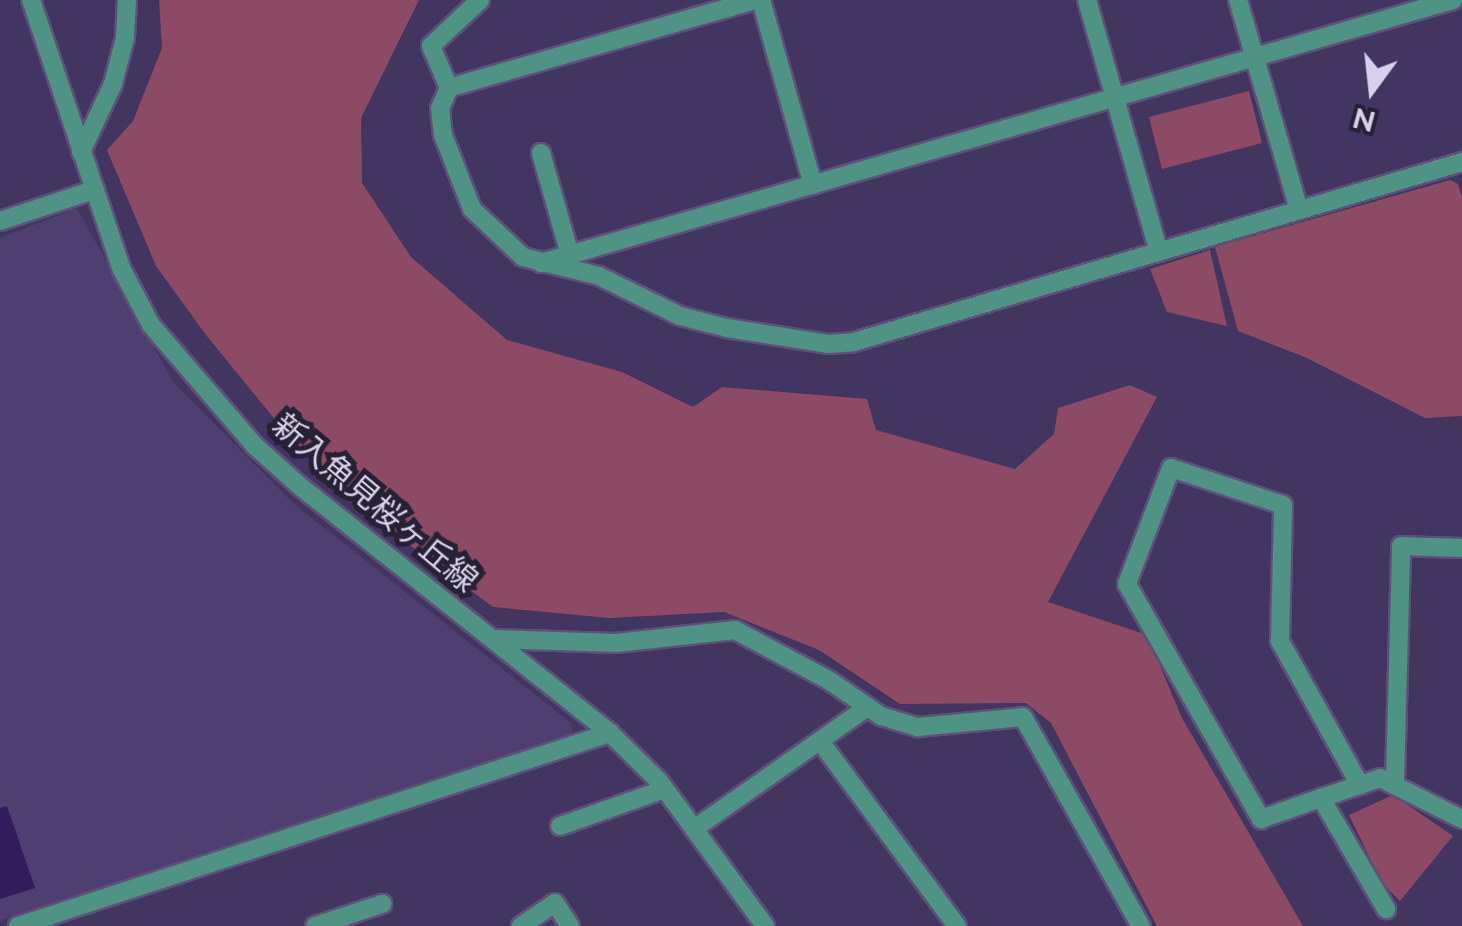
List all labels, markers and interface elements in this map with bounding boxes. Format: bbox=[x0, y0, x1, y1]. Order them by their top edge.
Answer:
north arrow bbox=[1322, 40, 1422, 140]
text: N bbox=[1350, 101, 1379, 138]
street label: 新入魚見桜ヶ丘線 bbox=[265, 406, 485, 600]

